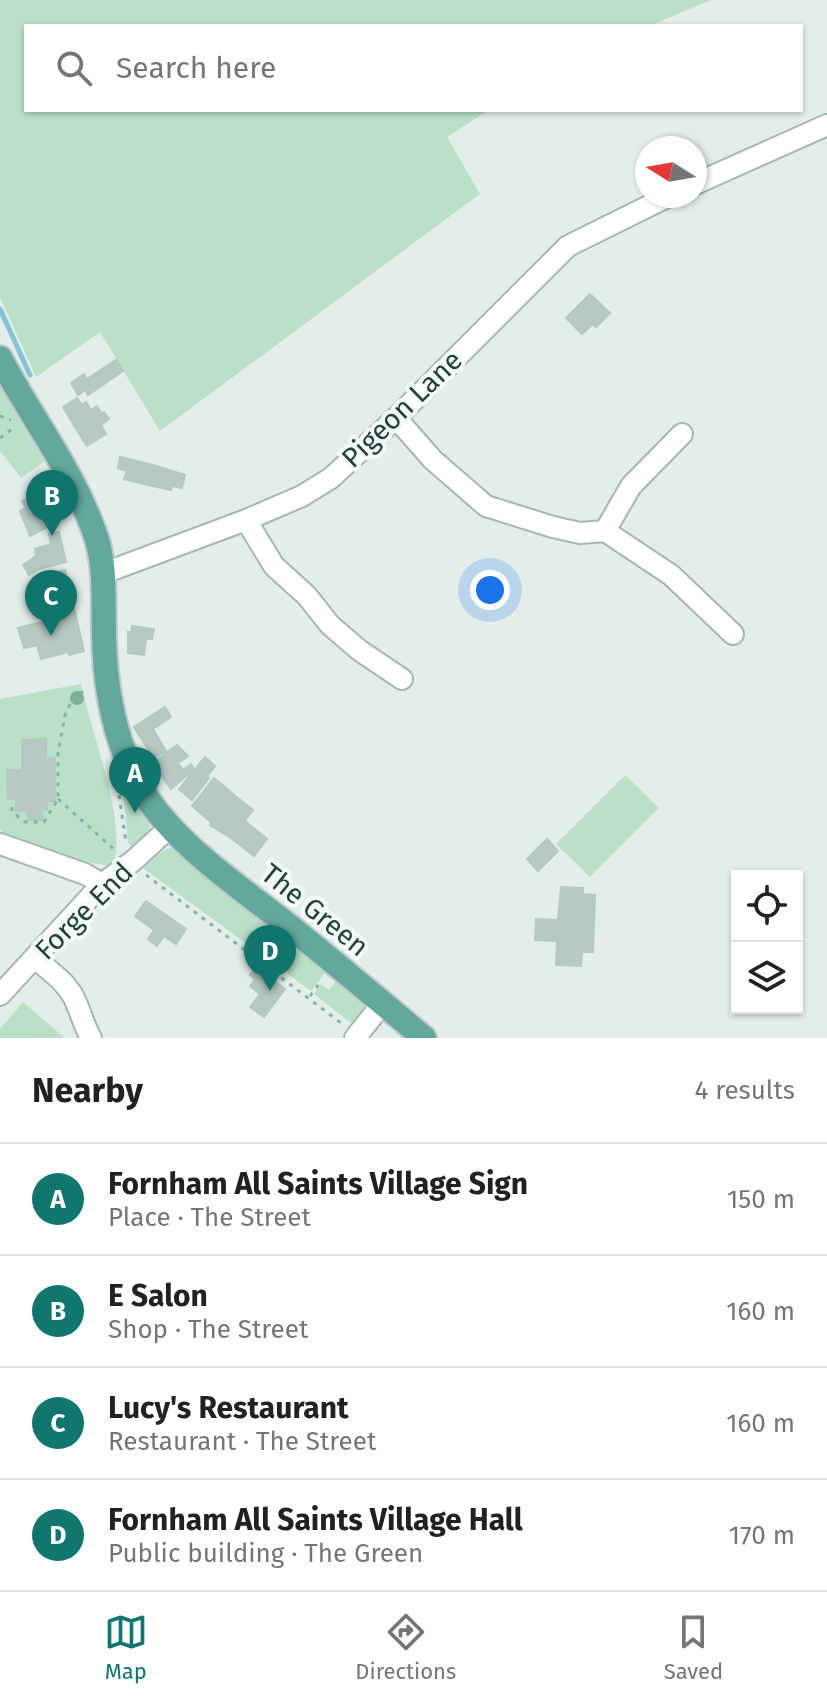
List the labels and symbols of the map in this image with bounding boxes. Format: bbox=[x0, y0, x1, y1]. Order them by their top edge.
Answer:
north arrow bbox=[635, 136, 707, 208]
street label: Pigeon Lane bbox=[335, 344, 469, 474]
pin: B bbox=[26, 470, 78, 536]
pin: C bbox=[25, 570, 77, 636]
your location bbox=[470, 570, 510, 610]
pin: A bbox=[109, 747, 161, 813]
street label: Forge End bbox=[28, 855, 140, 967]
street label: The Green bbox=[255, 857, 375, 963]
pin: D bbox=[244, 925, 296, 991]

